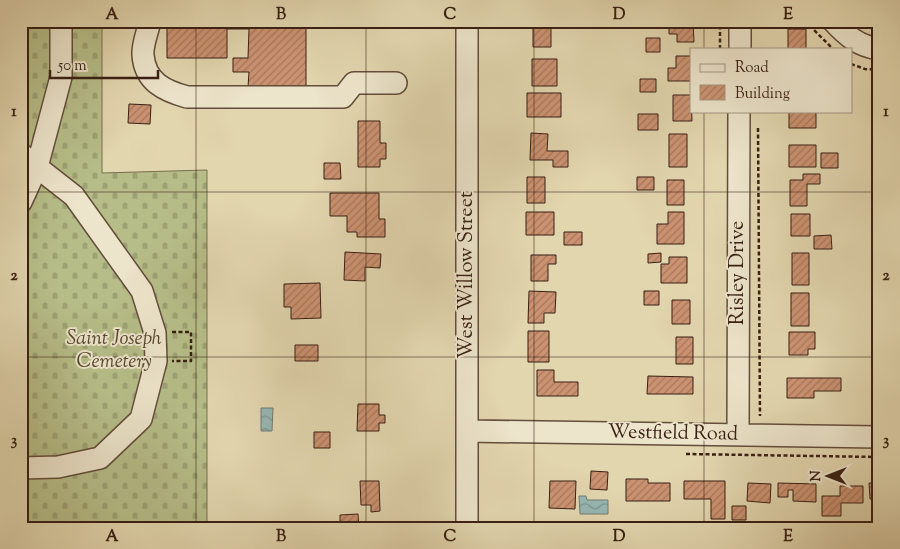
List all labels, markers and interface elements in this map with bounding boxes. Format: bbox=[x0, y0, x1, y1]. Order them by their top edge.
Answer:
text: A bbox=[106, 4, 119, 27]
text: B bbox=[276, 4, 286, 27]
text: C bbox=[444, 4, 457, 27]
text: D bbox=[613, 4, 626, 27]
text: E bbox=[783, 4, 793, 27]
scale bar bbox=[50, 48, 158, 80]
legend bbox=[690, 48, 852, 112]
text: 50 m bbox=[57, 56, 87, 77]
text: Road bbox=[735, 58, 769, 79]
text: Building bbox=[735, 84, 790, 105]
text: 1 bbox=[11, 101, 17, 124]
text: 1 bbox=[883, 101, 889, 124]
street label: West Willow Street bbox=[453, 191, 482, 359]
street label: Risley Drive bbox=[724, 221, 753, 325]
text: 2 bbox=[10, 265, 18, 288]
text: 2 bbox=[882, 265, 890, 288]
park label: Saint Joseph Cemetery bbox=[66, 325, 162, 377]
street label: Westfield Road bbox=[608, 418, 738, 450]
text: 3 bbox=[11, 430, 18, 453]
text: 3 bbox=[883, 430, 890, 453]
north arrow bbox=[802, 452, 852, 502]
text: N bbox=[807, 470, 827, 482]
text: A bbox=[106, 526, 119, 549]
text: B bbox=[276, 526, 286, 549]
text: C bbox=[444, 526, 457, 549]
text: D bbox=[613, 526, 626, 549]
text: E bbox=[783, 526, 793, 549]

